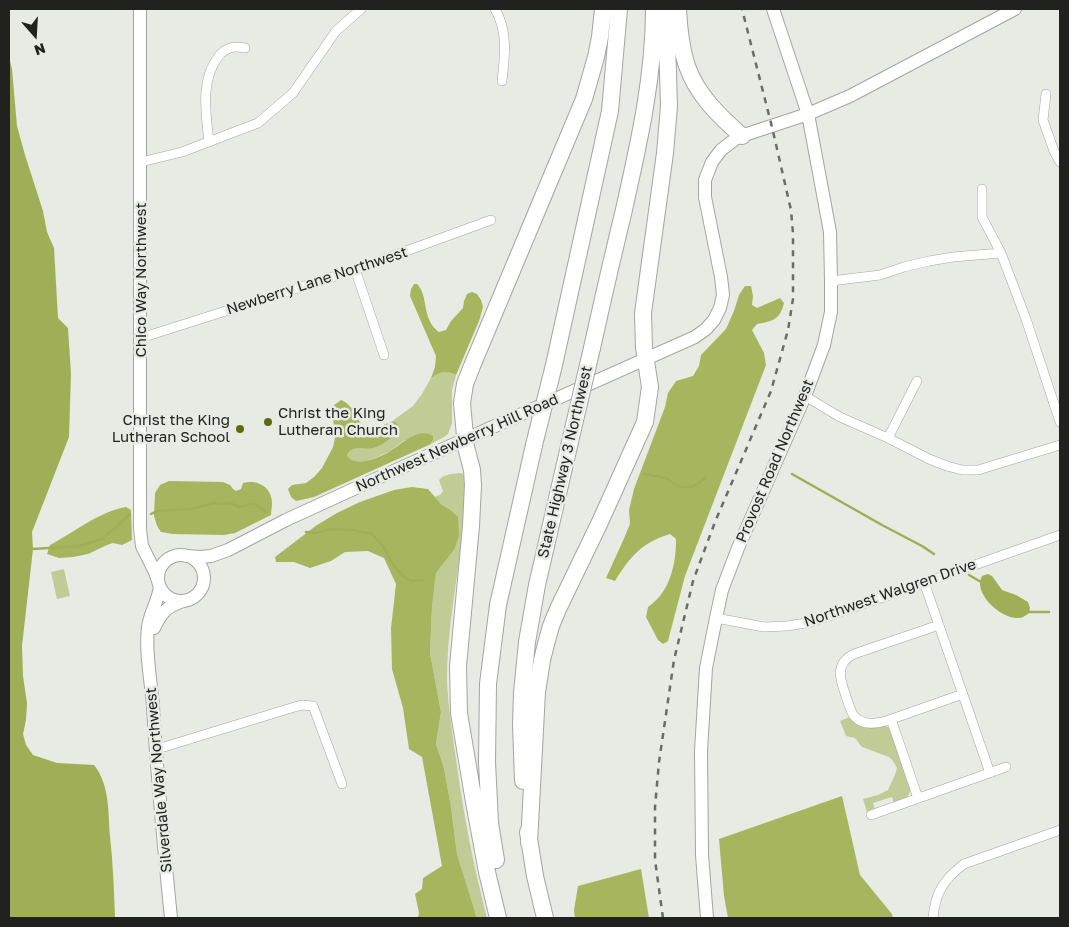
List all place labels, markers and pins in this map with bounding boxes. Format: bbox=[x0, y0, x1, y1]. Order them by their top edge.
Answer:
place label: Christ the King Lutheran Church bbox=[278, 404, 398, 439]
place label: Christ the King Lutheran School bbox=[112, 411, 230, 446]
marker: Christ the King Lutheran Church bbox=[262, 416, 274, 428]
marker: Christ the King Lutheran School bbox=[234, 423, 246, 435]

